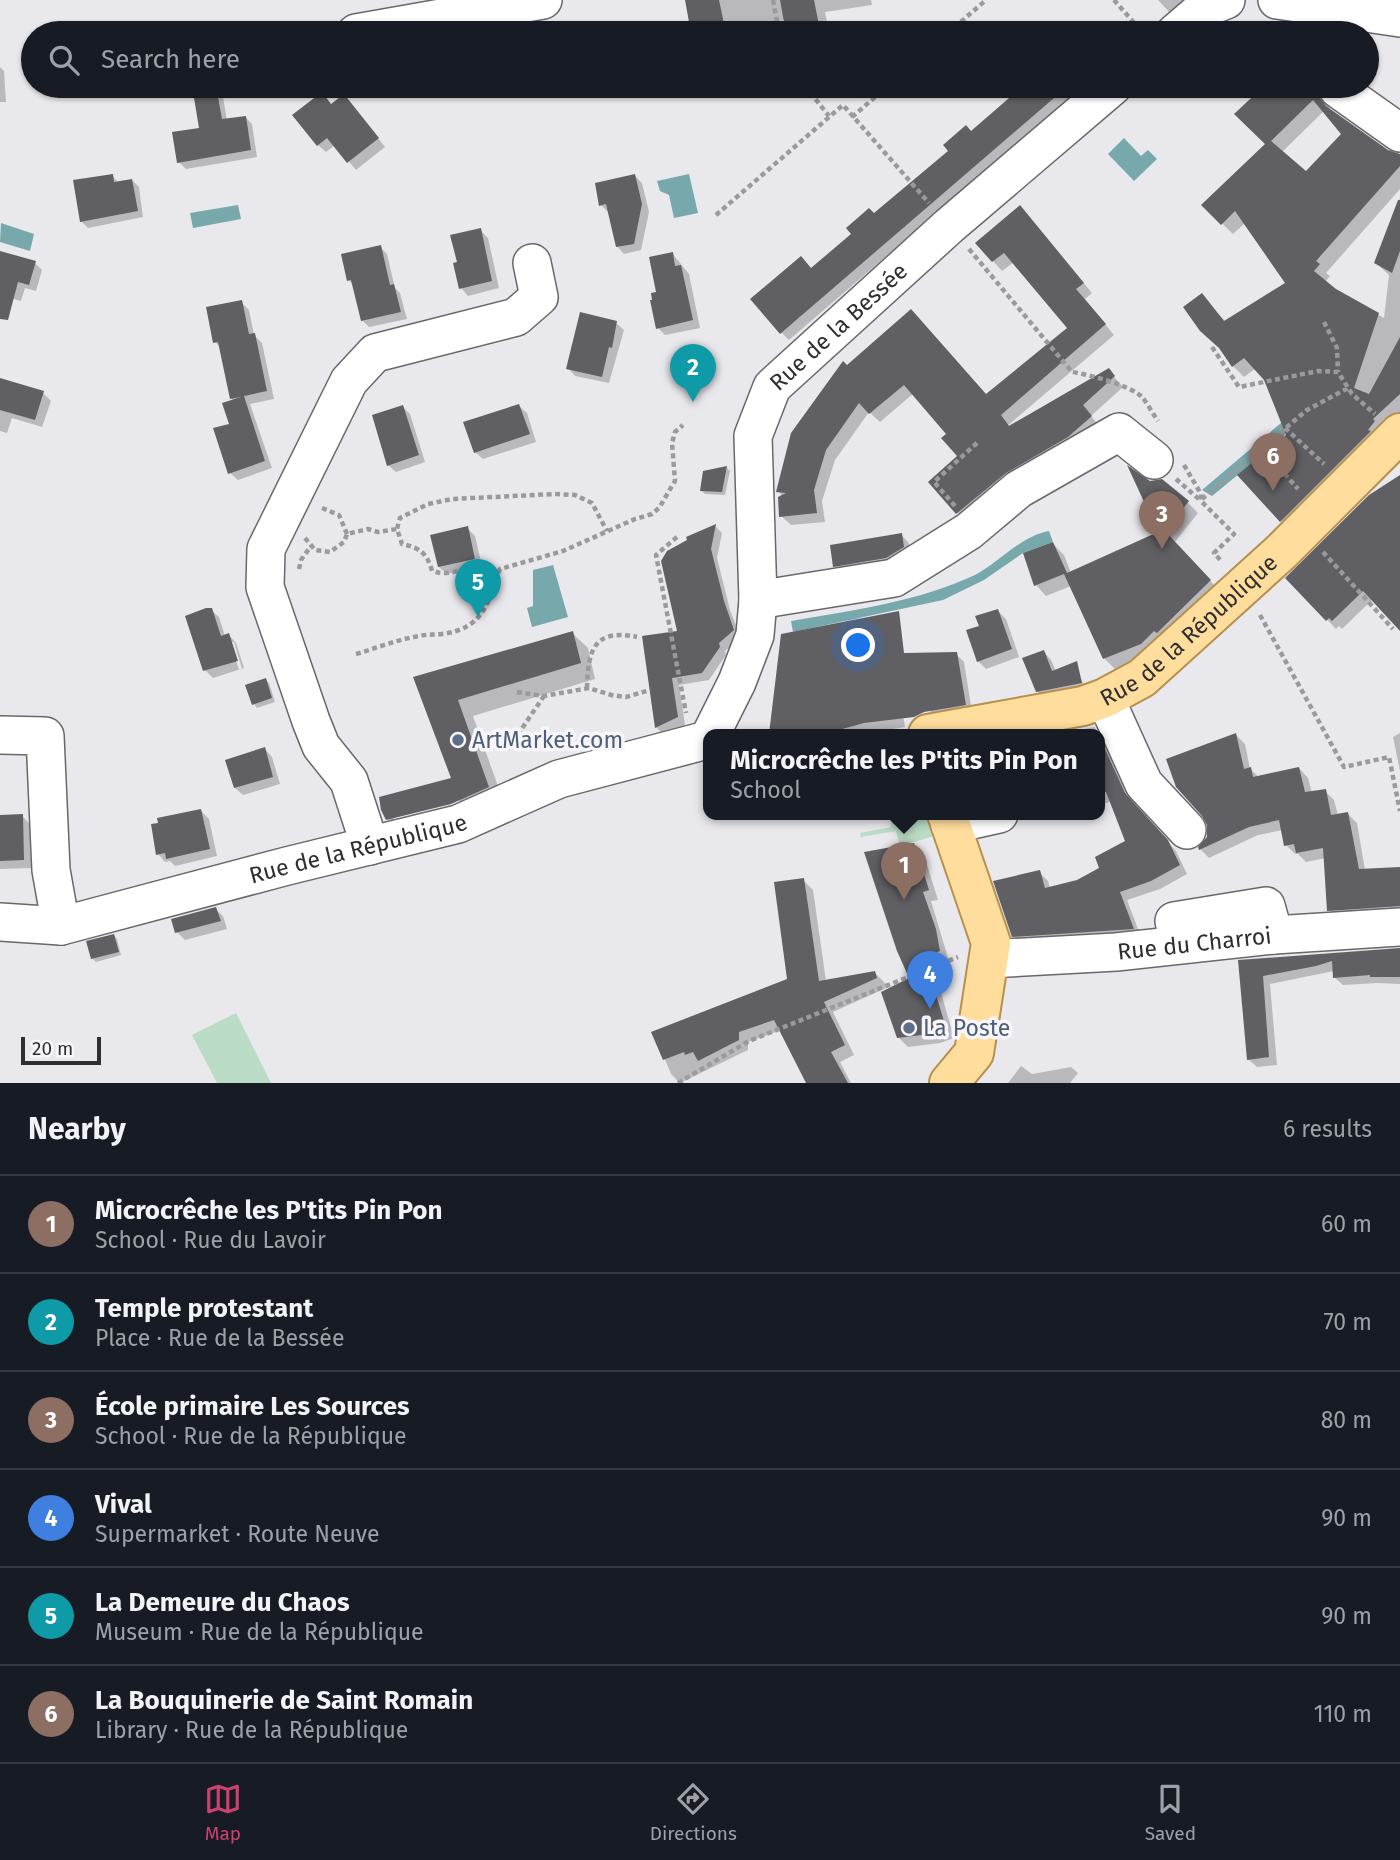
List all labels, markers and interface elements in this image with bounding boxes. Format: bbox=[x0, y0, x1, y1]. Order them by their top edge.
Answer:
search box bbox=[21, 21, 1379, 98]
icon: search bbox=[45, 41, 83, 79]
text: Search here bbox=[101, 44, 240, 75]
street label: Rue de la Bessée bbox=[764, 257, 913, 396]
pin: 2 bbox=[670, 344, 716, 402]
pin: 6 bbox=[1250, 433, 1296, 491]
pin: 3 bbox=[1139, 491, 1185, 549]
street label: Rue de la République bbox=[1095, 548, 1283, 712]
pin: 5 bbox=[455, 559, 501, 617]
your location bbox=[841, 628, 875, 662]
place label: ArtMarket.com bbox=[472, 726, 623, 754]
popup bbox=[703, 729, 1105, 820]
marker: ArtMarket.com bbox=[450, 732, 466, 748]
text: Microcrêche les P'tits Pin Pon bbox=[730, 745, 1078, 776]
text: School bbox=[730, 776, 801, 804]
street label: Rue de la République bbox=[246, 808, 472, 889]
pin: 1 bbox=[881, 842, 927, 900]
street label: Rue du Charroi bbox=[1116, 921, 1273, 966]
pin: 4 bbox=[907, 951, 953, 1009]
place label: La Poste bbox=[923, 1014, 1010, 1042]
marker: La Poste bbox=[901, 1020, 917, 1036]
scale bar bbox=[21, 1034, 102, 1066]
text: 20 m bbox=[32, 1037, 73, 1060]
text: Nearby bbox=[28, 1111, 126, 1147]
text: 6 results bbox=[1283, 1115, 1372, 1143]
text: Microcrêche les P'tits Pin Pon bbox=[95, 1195, 442, 1226]
text: 1 bbox=[46, 1210, 56, 1238]
text: 60 m bbox=[1321, 1210, 1372, 1238]
text: School · Rue du Lavoir bbox=[95, 1226, 326, 1254]
text: Temple protestant bbox=[95, 1293, 313, 1324]
text: 2 bbox=[45, 1308, 57, 1336]
text: 70 m bbox=[1323, 1308, 1372, 1336]
text: Place · Rue de la Bessée bbox=[95, 1324, 344, 1352]
text: École primaire Les Sources bbox=[95, 1391, 410, 1422]
text: 3 bbox=[45, 1406, 57, 1434]
text: 80 m bbox=[1321, 1406, 1372, 1434]
text: School · Rue de la République bbox=[95, 1422, 407, 1450]
text: Vival bbox=[95, 1489, 152, 1520]
text: 4 bbox=[45, 1504, 58, 1532]
text: 90 m bbox=[1321, 1504, 1372, 1532]
text: Supermarket · Route Neuve bbox=[95, 1520, 380, 1548]
text: La Demeure du Chaos bbox=[95, 1587, 349, 1618]
text: 5 bbox=[45, 1602, 57, 1630]
text: 90 m bbox=[1321, 1602, 1372, 1630]
text: Museum · Rue de la République bbox=[95, 1618, 424, 1646]
text: La Bouquinerie de Saint Romain bbox=[95, 1685, 473, 1716]
text: 6 bbox=[45, 1700, 57, 1728]
text: 110 m bbox=[1314, 1700, 1372, 1728]
text: Library · Rue de la République bbox=[95, 1716, 408, 1744]
tab: Map bbox=[204, 1780, 242, 1845]
tab: Directions bbox=[650, 1780, 737, 1845]
tab: Saved bbox=[1145, 1780, 1196, 1845]

